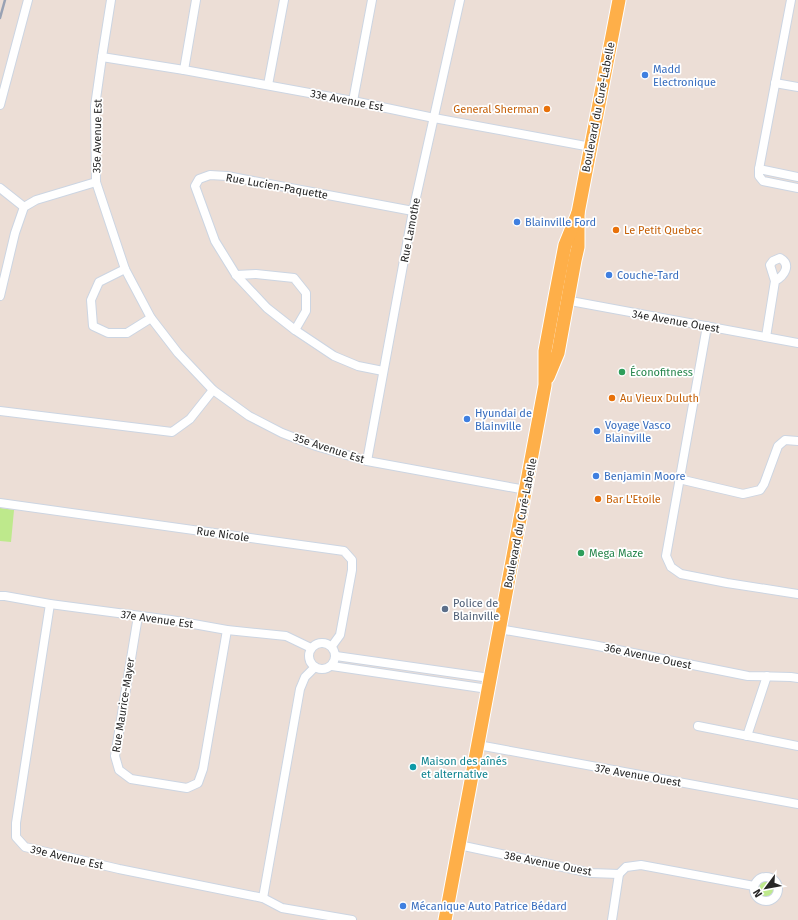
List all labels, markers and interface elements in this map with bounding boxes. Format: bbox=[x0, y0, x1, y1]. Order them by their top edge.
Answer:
street label: Boulevard du Curé-Labelle bbox=[580, 41, 617, 173]
place label: Madd Electronique bbox=[653, 63, 716, 89]
marker: Madd Electronique bbox=[640, 70, 650, 80]
street label: 33e Avenue Est bbox=[309, 87, 385, 114]
street label: 35e Avenue Est bbox=[90, 99, 105, 173]
place label: General Sherman bbox=[453, 103, 539, 116]
marker: General Sherman bbox=[542, 104, 552, 114]
street label: Rue Lucien-Paquette bbox=[225, 171, 329, 202]
street label: Rue Lamothe bbox=[398, 197, 423, 264]
place label: Blainville Ford bbox=[525, 216, 596, 229]
marker: Blainville Ford bbox=[512, 217, 522, 227]
place label: Le Petit Quebec bbox=[624, 224, 702, 237]
marker: Le Petit Quebec bbox=[611, 225, 621, 235]
place label: Couche-Tard bbox=[617, 269, 679, 282]
marker: Couche-Tard bbox=[604, 270, 614, 280]
street label: 34e Avenue Ouest bbox=[631, 307, 721, 336]
place label: Éconofitness bbox=[630, 365, 693, 379]
marker: Éconofitness bbox=[617, 367, 627, 377]
place label: Au Vieux Duluth bbox=[620, 392, 699, 405]
marker: Au Vieux Duluth bbox=[607, 393, 617, 403]
place label: Hyundai de Blainville bbox=[475, 407, 532, 433]
marker: Hyundai de Blainville bbox=[462, 414, 472, 424]
place label: Voyage Vasco Blainville bbox=[605, 419, 671, 445]
marker: Voyage Vasco Blainville bbox=[592, 426, 602, 436]
street label: 35e Avenue Est bbox=[292, 431, 366, 466]
street label: Boulevard du Curé-Labelle bbox=[502, 457, 539, 589]
place label: Benjamin Moore bbox=[604, 470, 685, 483]
marker: Benjamin Moore bbox=[591, 471, 601, 481]
place label: Bar L'Etoile bbox=[606, 493, 661, 506]
marker: Bar L'Etoile bbox=[593, 494, 603, 504]
street label: Rue Nicole bbox=[196, 524, 250, 545]
place label: Mega Maze bbox=[589, 547, 643, 560]
marker: Mega Maze bbox=[576, 548, 586, 558]
place label: Police de Blainville bbox=[453, 597, 499, 623]
marker: Police de Blainville bbox=[440, 604, 450, 614]
street label: 37e Avenue Est bbox=[120, 608, 194, 631]
street label: 36e Avenue Ouest bbox=[603, 641, 693, 672]
street label: Rue Maurice-Mayer bbox=[110, 656, 138, 753]
place label: Maison des aînés et alternative bbox=[421, 755, 507, 781]
street label: 37e Avenue Ouest bbox=[594, 761, 682, 789]
marker: Maison des aînés et alternative bbox=[408, 762, 418, 772]
street label: 39e Avenue Est bbox=[29, 843, 105, 872]
street label: 38e Avenue Ouest bbox=[503, 849, 593, 878]
north arrow bbox=[746, 868, 786, 908]
text: N bbox=[750, 886, 765, 900]
place label: Mécanique Auto Patrice Bédard bbox=[411, 900, 567, 913]
marker: Mécanique Auto Patrice Bédard bbox=[398, 901, 408, 911]

